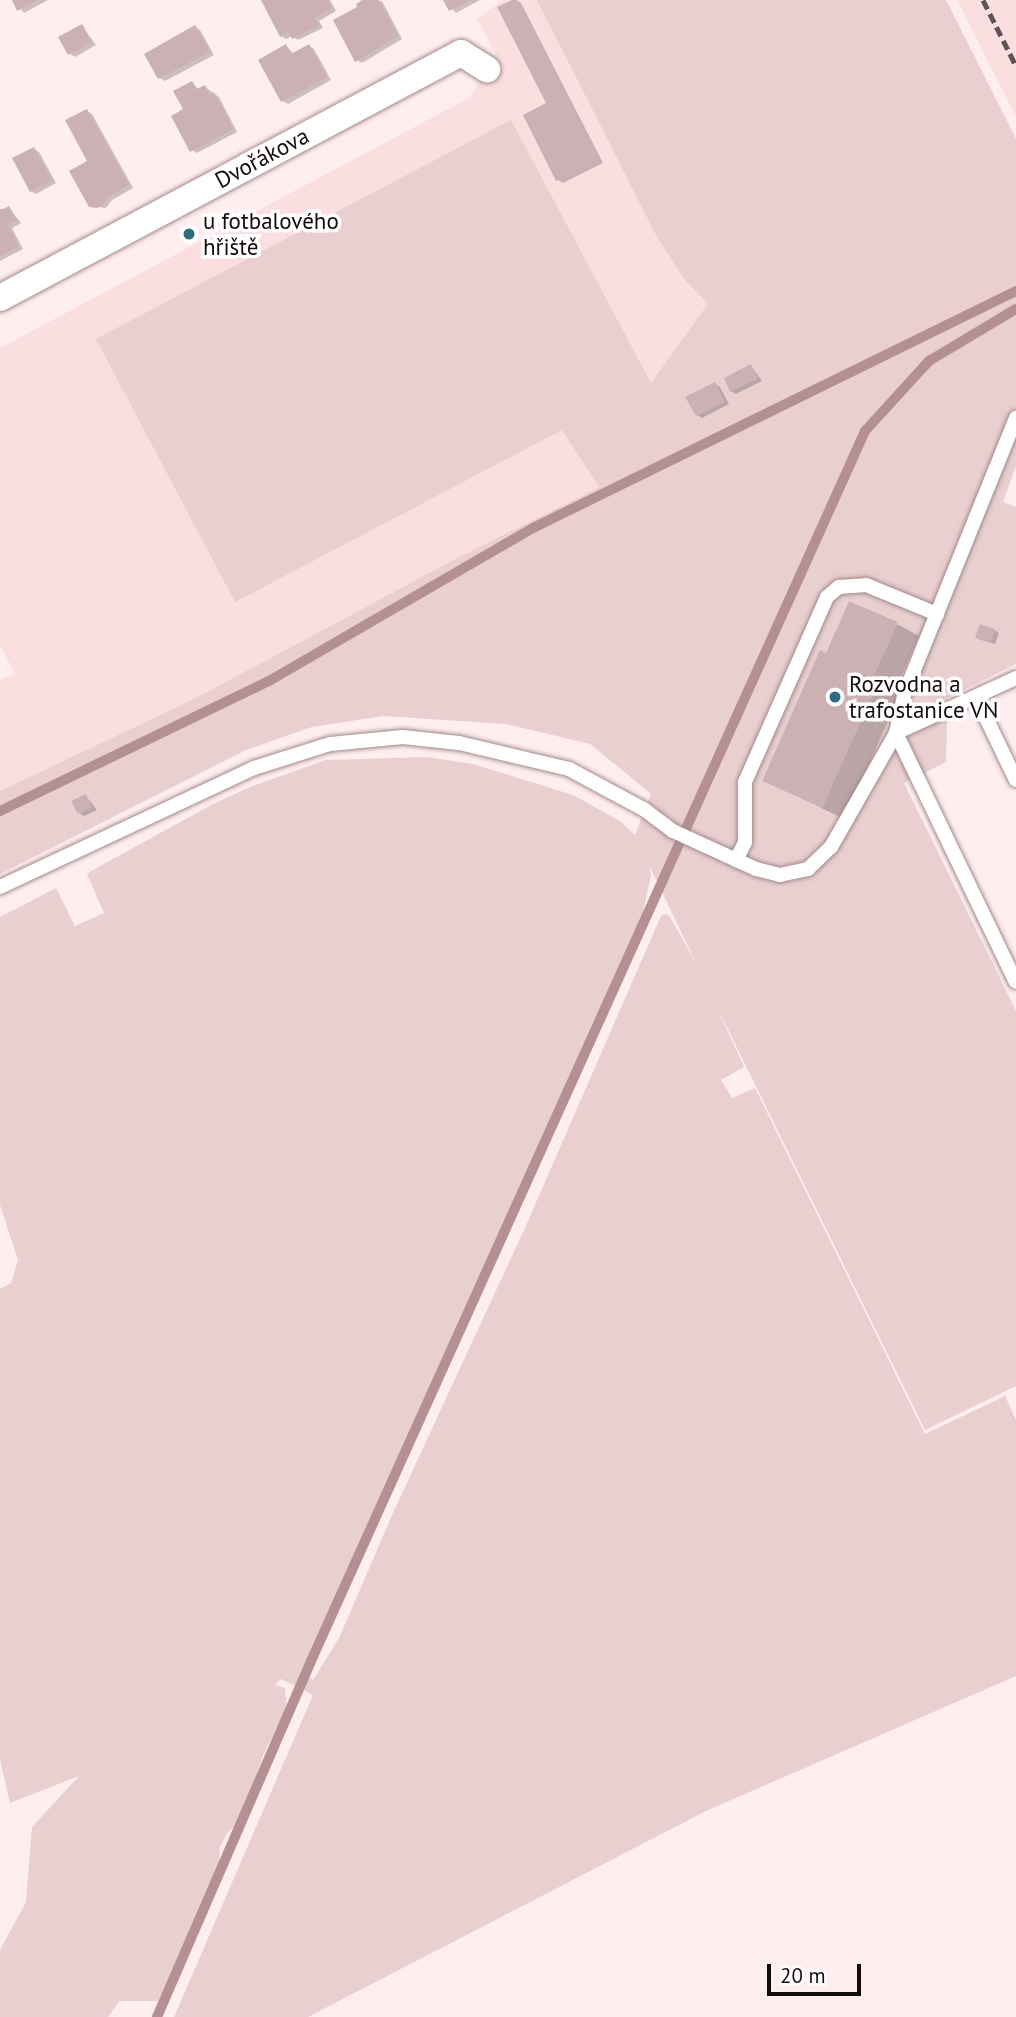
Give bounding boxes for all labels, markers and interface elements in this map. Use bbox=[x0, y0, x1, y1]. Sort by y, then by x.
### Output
street label: Dvořákova bbox=[210, 122, 314, 194]
place label: u fotbalového hřiště bbox=[203, 207, 339, 261]
marker: u fotbalového hřiště bbox=[181, 226, 197, 242]
place label: Rozvodna a trafostanice VN bbox=[849, 670, 999, 724]
marker: Rozvodna a trafostanice VN bbox=[827, 689, 843, 705]
scale bar bbox=[771, 1951, 866, 1995]
text: 20 m bbox=[780, 1962, 826, 1989]

